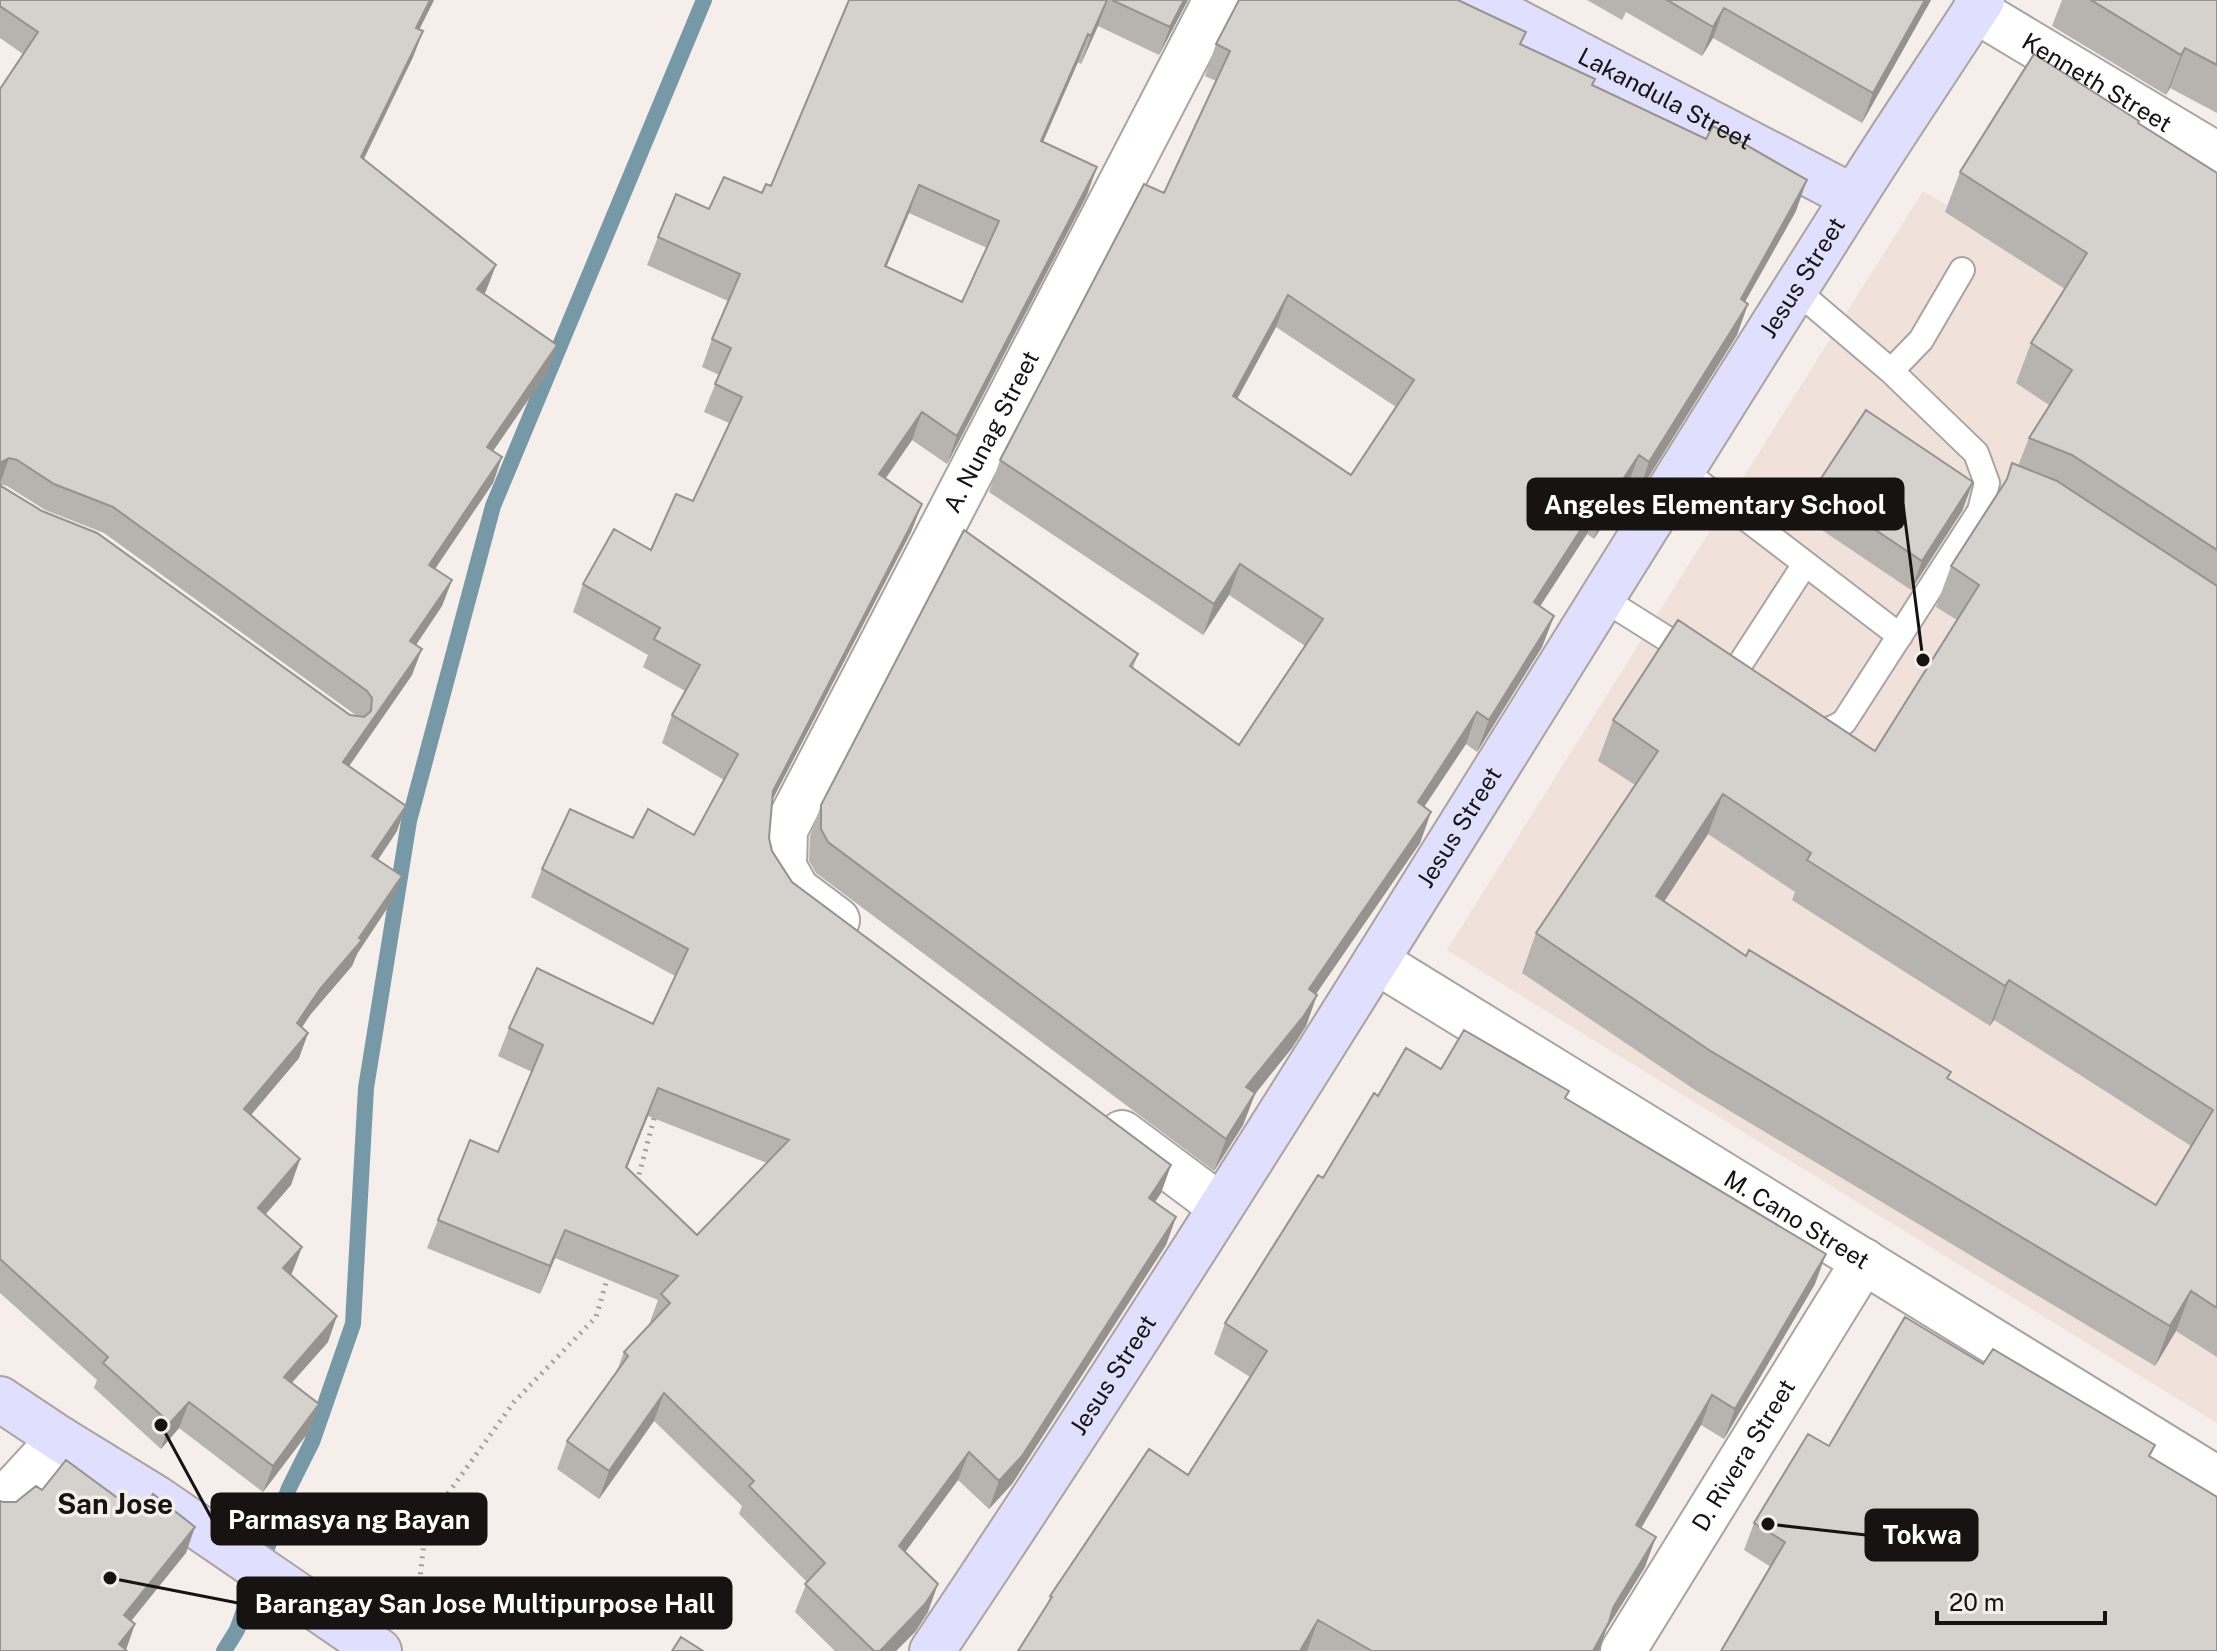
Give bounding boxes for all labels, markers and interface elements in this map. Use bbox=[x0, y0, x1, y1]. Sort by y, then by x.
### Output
street label: Kenneth Street bbox=[2018, 27, 2177, 138]
street label: Lakandula Street bbox=[1574, 41, 1757, 155]
street label: Jesus Street bbox=[1753, 212, 1850, 343]
street label: A. Nunag Street bbox=[937, 346, 1044, 517]
callout: Angeles Elementary School bbox=[1528, 479, 1903, 529]
text: Angeles Elementary School bbox=[1544, 489, 1886, 520]
street label: Jesus Street bbox=[1410, 761, 1507, 892]
street label: M. Cano Street bbox=[1719, 1164, 1875, 1274]
street label: Jesus Street bbox=[1063, 1310, 1161, 1440]
street label: D. Rivera Street bbox=[1686, 1374, 1800, 1536]
district label: San Jose bbox=[57, 1487, 173, 1520]
callout: Parmasya ng Bayan bbox=[212, 1494, 486, 1544]
text: Parmasya ng Bayan bbox=[228, 1504, 470, 1535]
callout: Tokwa bbox=[1866, 1510, 1977, 1560]
text: Tokwa bbox=[1882, 1519, 1962, 1550]
scale bar bbox=[1937, 1575, 2105, 1625]
callout: Barangay San Jose Multipurpose Hall bbox=[238, 1578, 731, 1628]
text: Barangay San Jose Multipurpose Hall bbox=[255, 1588, 715, 1619]
text: 20 m bbox=[1949, 1588, 2005, 1616]

